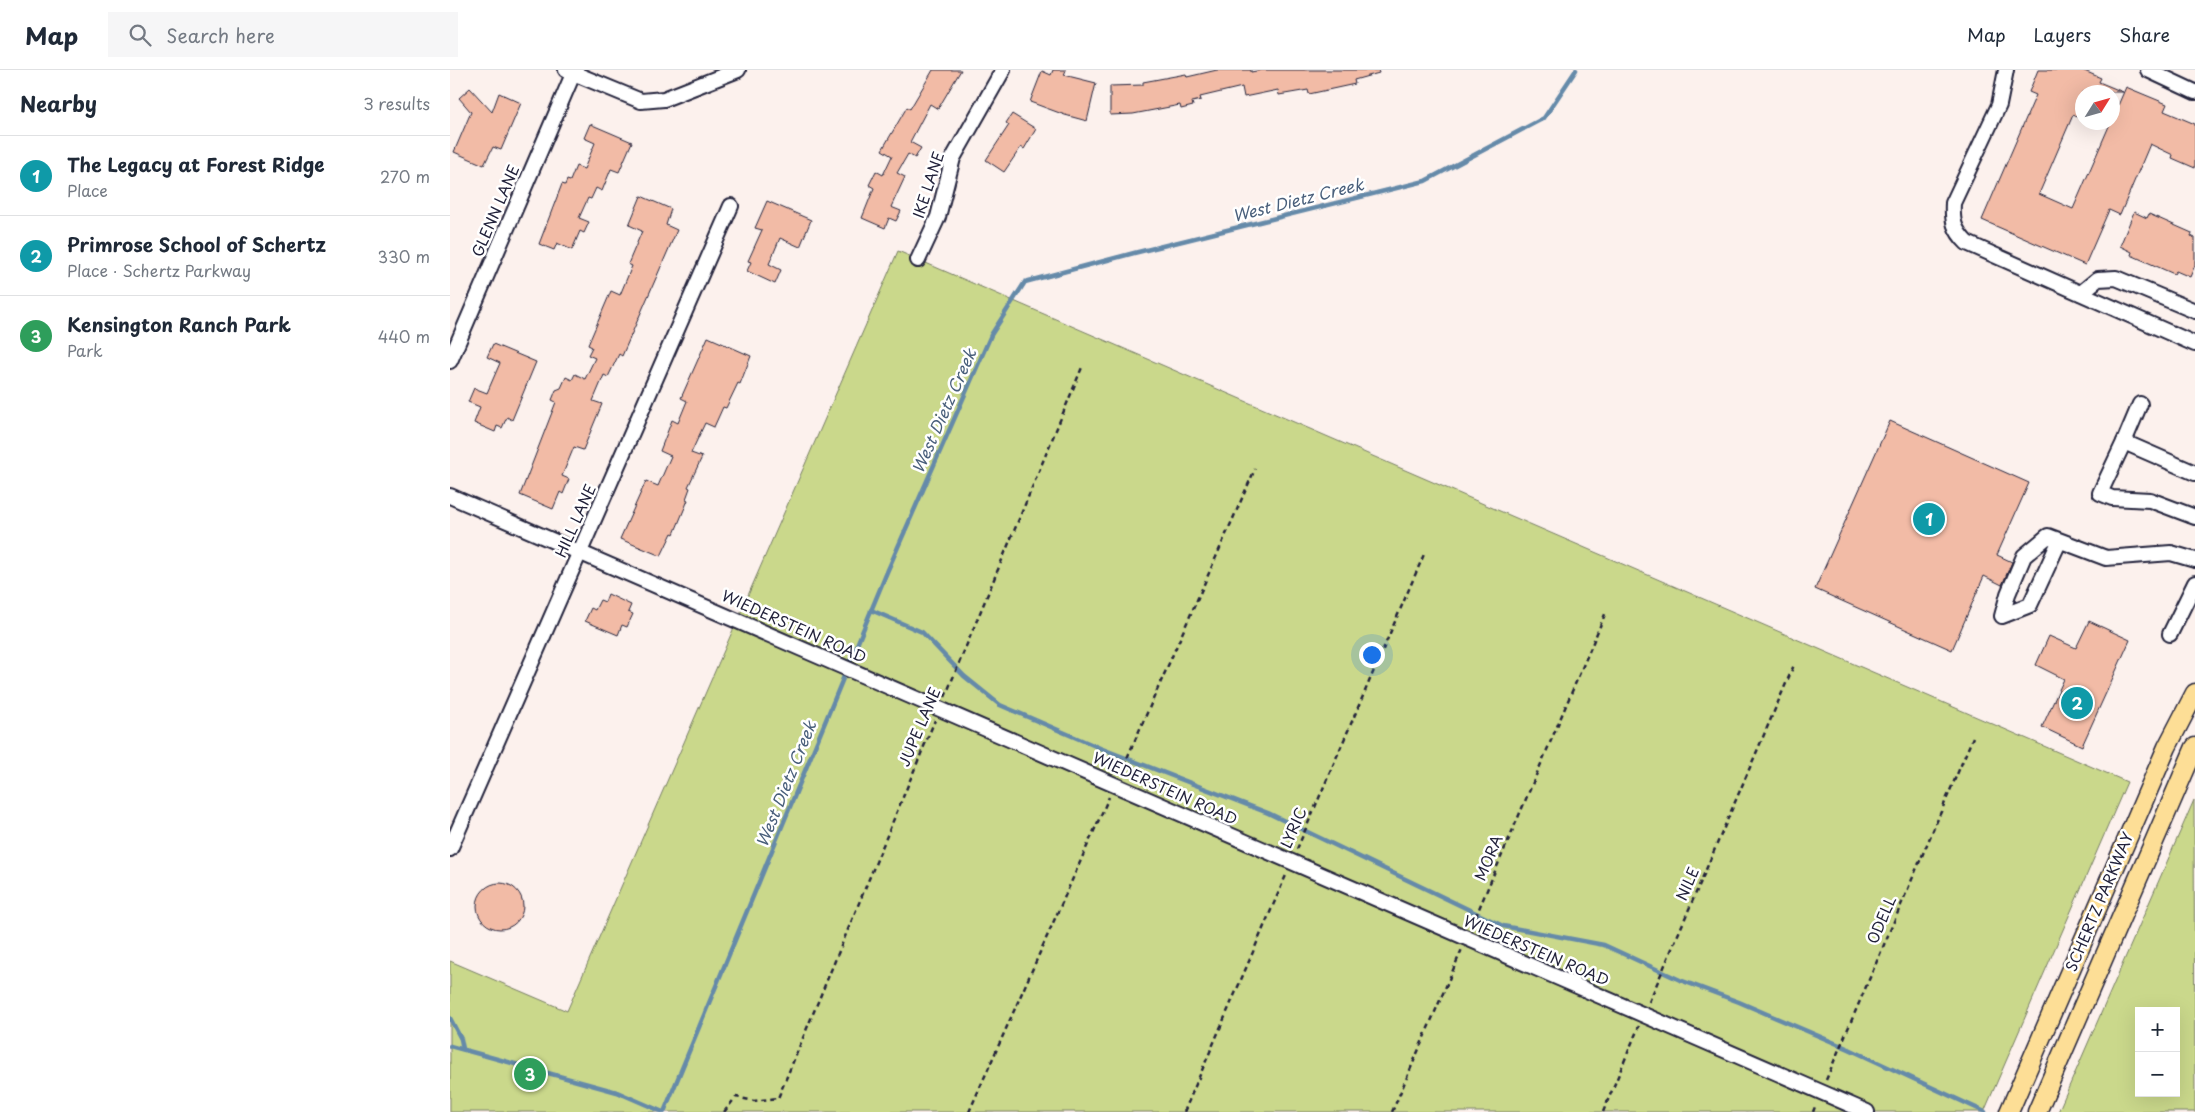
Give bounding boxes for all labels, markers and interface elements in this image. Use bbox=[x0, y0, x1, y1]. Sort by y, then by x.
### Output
search box bbox=[108, 12, 458, 57]
text: Map bbox=[25, 17, 78, 53]
icon: search bbox=[126, 21, 154, 49]
text: Search here bbox=[166, 21, 275, 49]
text: Map bbox=[1967, 21, 2006, 48]
text: Layers bbox=[2034, 21, 2091, 48]
text: Share bbox=[2119, 21, 2170, 48]
north arrow bbox=[2075, 85, 2120, 130]
text: Nearby bbox=[20, 87, 97, 119]
text: 3 results bbox=[363, 91, 430, 115]
street label: IKE LANE bbox=[906, 148, 949, 221]
text: The Legacy at Forest Ridge bbox=[67, 150, 325, 178]
street label: GLENN LANE bbox=[465, 161, 524, 260]
text: 1 bbox=[32, 164, 40, 188]
text: 270 m bbox=[380, 164, 430, 188]
water label: West Dietz Creek bbox=[1230, 171, 1367, 227]
text: Place bbox=[67, 178, 108, 202]
text: Primrose School of Schertz bbox=[67, 230, 326, 258]
text: 2 bbox=[30, 244, 42, 268]
text: 330 m bbox=[377, 244, 430, 268]
text: Place · Schertz Parkway bbox=[67, 258, 251, 282]
text: Kensington Ranch Park bbox=[67, 310, 291, 338]
text: 3 bbox=[31, 324, 41, 348]
text: 440 m bbox=[378, 324, 430, 348]
text: Park bbox=[67, 338, 103, 362]
water label: West Dietz Creek bbox=[905, 343, 982, 477]
street label: HILL LANE bbox=[548, 480, 601, 561]
pin: 1 bbox=[1913, 500, 1945, 538]
street label: WIEDERSTEIN ROAD bbox=[719, 583, 871, 668]
your location bbox=[1359, 642, 1385, 668]
street label: JUPE LANE bbox=[892, 683, 946, 770]
pin: 2 bbox=[2061, 684, 2093, 722]
water label: West Dietz Creek bbox=[749, 716, 822, 850]
street label: WIEDERSTEIN ROAD bbox=[1090, 745, 1242, 830]
street label: LYRIC bbox=[1274, 803, 1312, 852]
street label: SCHERTZ PARKWAY bbox=[2059, 828, 2139, 975]
street label: MORA bbox=[1468, 831, 1508, 884]
street label: NILE bbox=[1669, 863, 1704, 904]
street label: ODELL bbox=[1860, 892, 1901, 947]
street label: WIEDERSTEIN ROAD bbox=[1460, 909, 1613, 991]
map controls bbox=[2135, 1007, 2180, 1097]
button: + bbox=[2135, 1007, 2180, 1052]
button: − bbox=[2135, 1052, 2180, 1097]
pin: 3 bbox=[514, 1055, 546, 1093]

